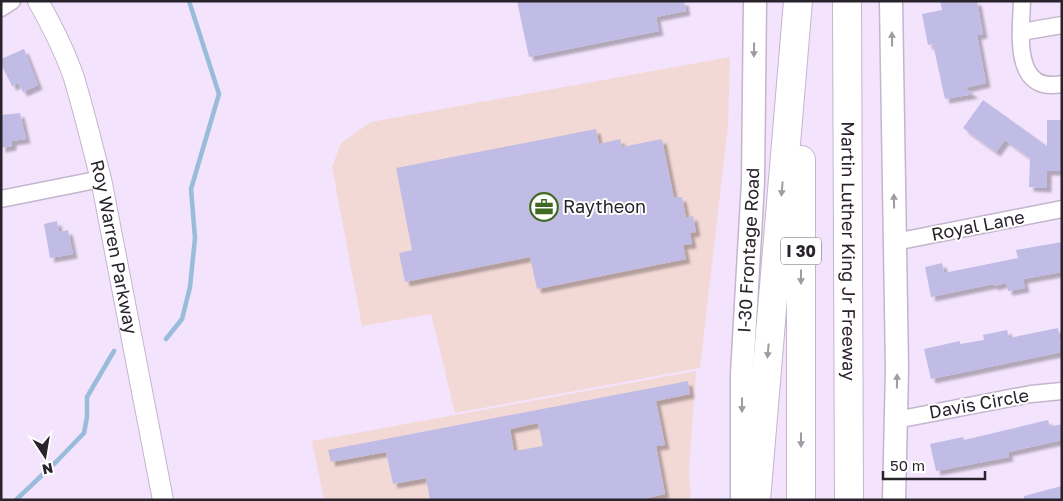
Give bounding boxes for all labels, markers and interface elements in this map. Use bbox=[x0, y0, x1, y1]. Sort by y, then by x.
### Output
one-way arrow bbox=[888, 30, 896, 46]
one-way arrow bbox=[750, 42, 758, 58]
street label: Martin Luther King Jr Freeway bbox=[837, 121, 861, 381]
street label: Roy Warren Parkway bbox=[86, 157, 143, 336]
street label: I-30 Frontage Road bbox=[732, 167, 763, 333]
one-way arrow bbox=[778, 182, 786, 198]
office icon: Raytheon bbox=[529, 192, 559, 222]
one-way arrow bbox=[890, 193, 898, 209]
place label: Raytheon bbox=[563, 195, 646, 217]
street label: Royal Lane bbox=[929, 205, 1026, 245]
road number: I 30 bbox=[781, 238, 821, 264]
one-way arrow bbox=[797, 270, 805, 286]
one-way arrow bbox=[764, 344, 772, 360]
one-way arrow bbox=[893, 373, 901, 389]
street label: Davis Circle bbox=[927, 383, 1031, 423]
one-way arrow bbox=[738, 397, 746, 413]
north arrow bbox=[20, 431, 70, 481]
one-way arrow bbox=[797, 432, 805, 448]
scale bar bbox=[883, 448, 986, 480]
text: 50 m bbox=[890, 456, 925, 474]
text: N bbox=[41, 460, 55, 479]

